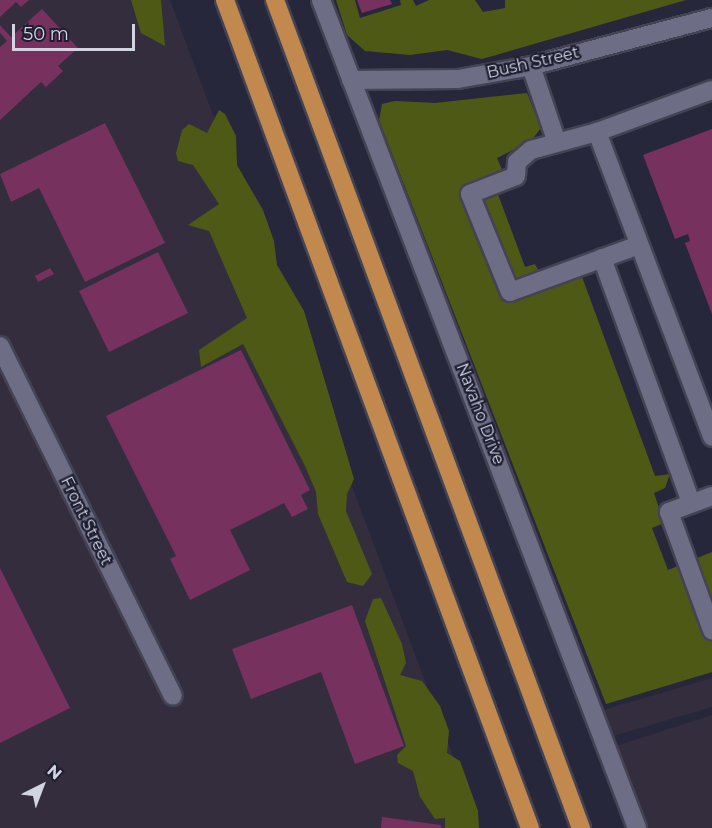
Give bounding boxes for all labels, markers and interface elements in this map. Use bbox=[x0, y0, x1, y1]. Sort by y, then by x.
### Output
scale bar bbox=[15, 12, 138, 50]
text: 50 m bbox=[23, 23, 69, 45]
street label: Bush Street bbox=[485, 43, 581, 83]
street label: Navaho Drive bbox=[452, 361, 508, 467]
street label: Front Street bbox=[56, 474, 116, 568]
north arrow bbox=[12, 756, 72, 816]
text: N bbox=[43, 761, 66, 784]

